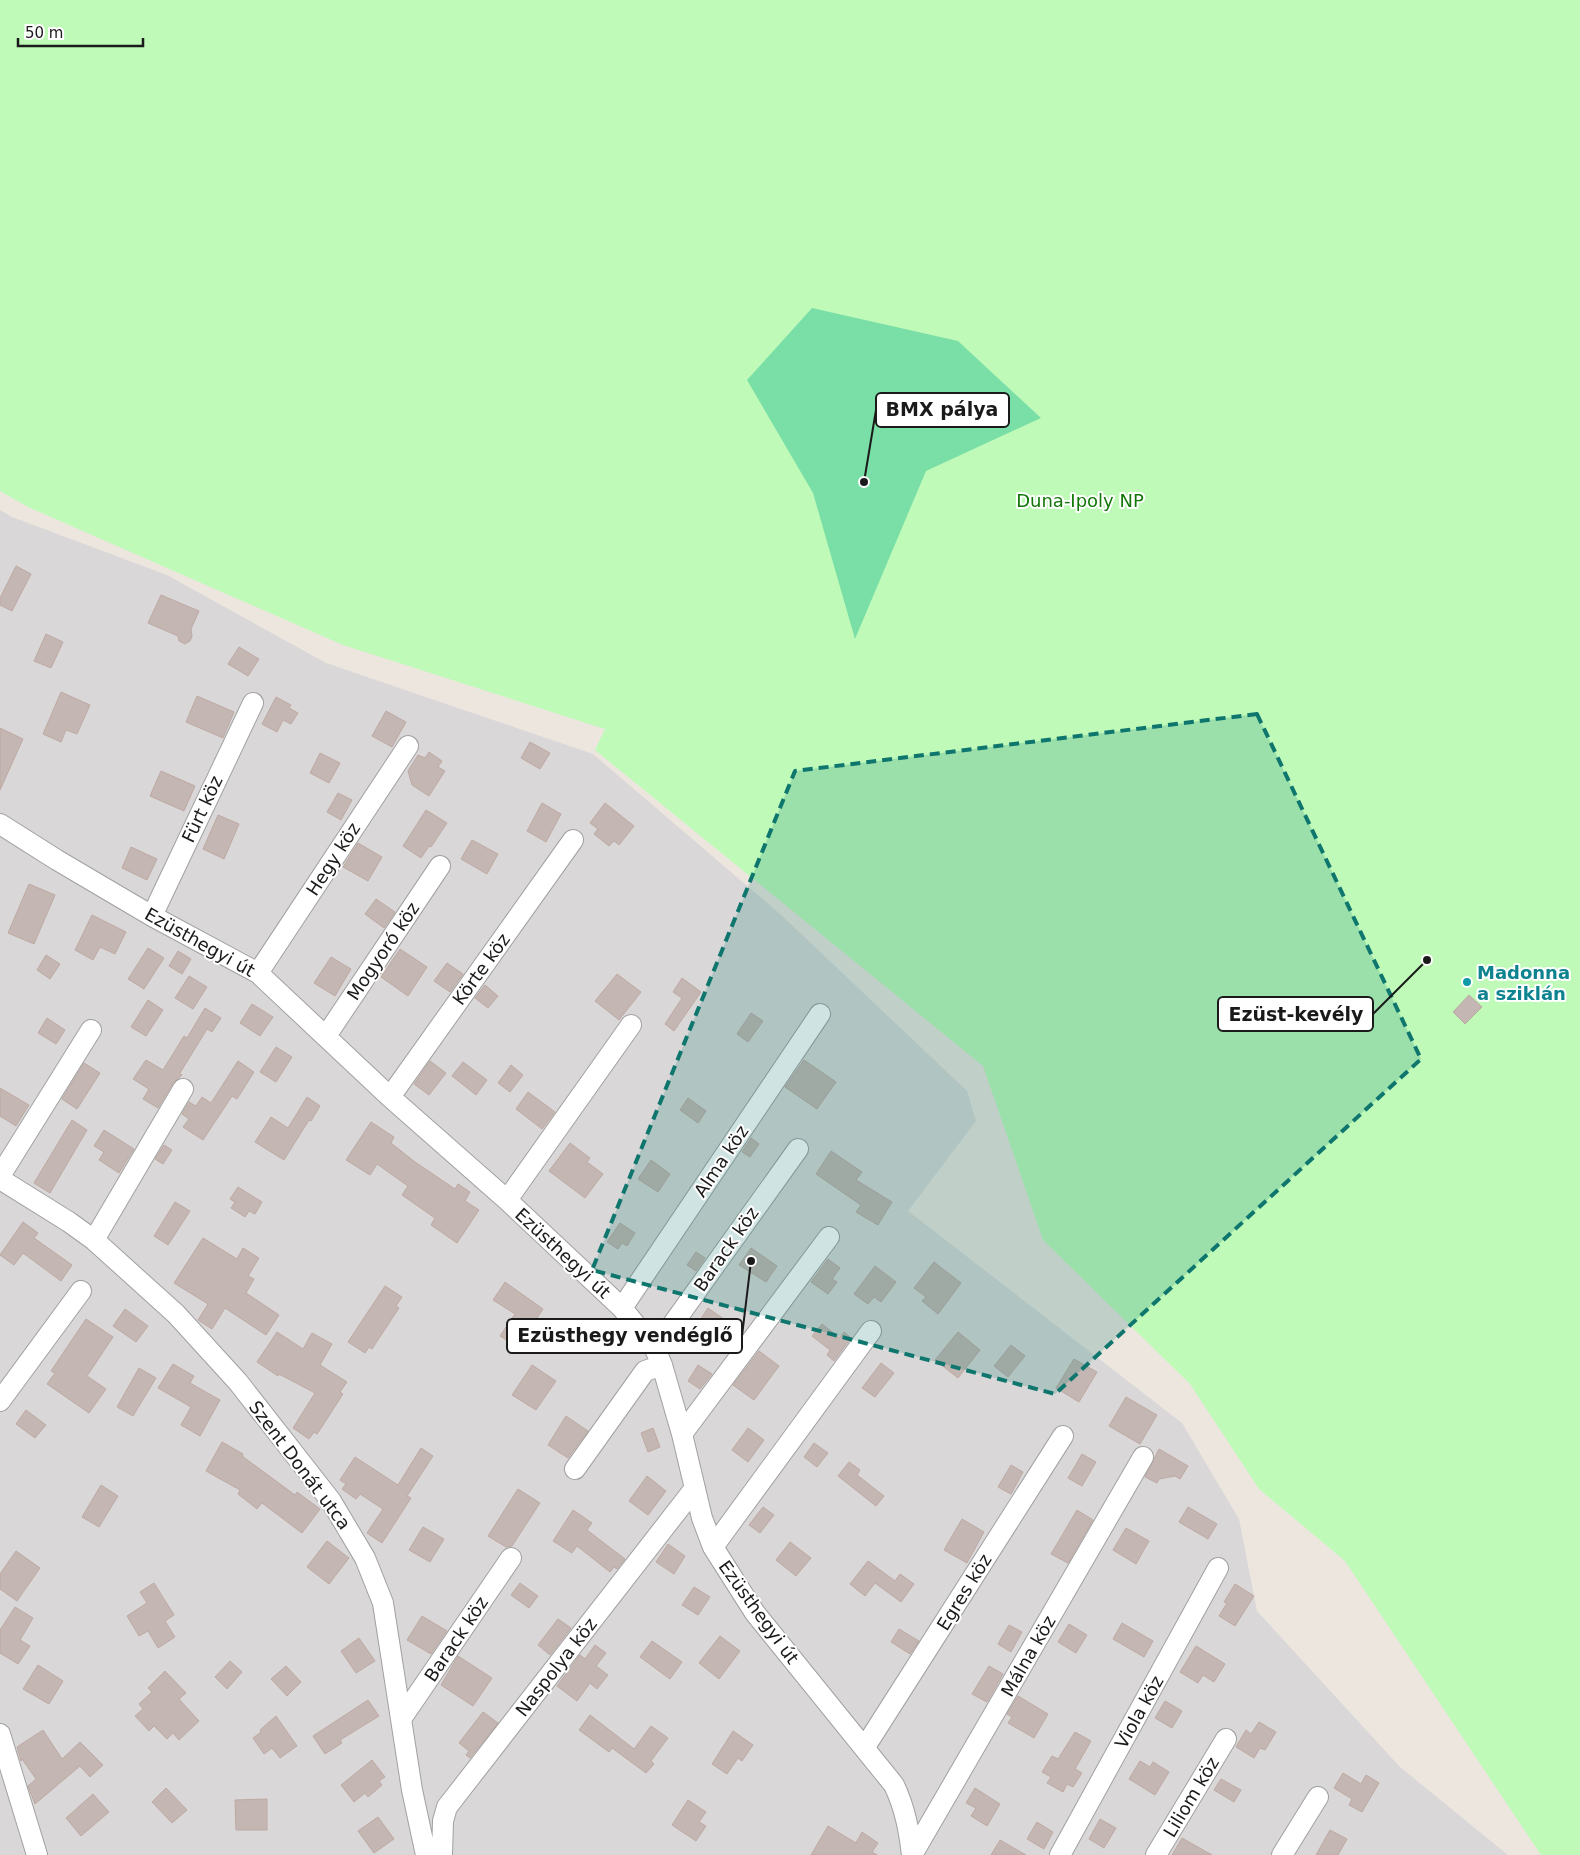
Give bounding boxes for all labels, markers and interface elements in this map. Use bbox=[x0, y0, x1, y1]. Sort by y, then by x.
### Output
scale bar bbox=[18, 15, 142, 47]
text: 50 m bbox=[25, 24, 63, 42]
callout: BMX pálya bbox=[876, 393, 1009, 427]
text: BMX pálya bbox=[886, 398, 998, 420]
park label: Duna-Ipoly NP bbox=[1016, 490, 1144, 511]
street label: Fürt köz bbox=[177, 772, 227, 846]
street label: Hegy köz bbox=[302, 819, 364, 899]
street label: Mogyoró köz bbox=[343, 898, 423, 1004]
street label: Ezüsthegyi út bbox=[141, 903, 259, 981]
street label: Körte köz bbox=[448, 929, 514, 1009]
place label: Madonna a sziklán bbox=[1477, 962, 1570, 1004]
marker: Madonna a sziklán bbox=[1461, 976, 1473, 988]
callout: Ezüst-kevély bbox=[1218, 997, 1373, 1031]
text: Ezüst-kevély bbox=[1228, 1003, 1364, 1025]
street label: Alma köz bbox=[689, 1121, 753, 1201]
street label: Barack köz bbox=[689, 1203, 763, 1295]
street label: Ezüsthegyi út bbox=[511, 1204, 615, 1302]
callout: Ezüsthegy vendéglő bbox=[507, 1319, 742, 1353]
text: Ezüsthegy vendéglő bbox=[517, 1324, 733, 1346]
street label: Szent Donát utca bbox=[245, 1397, 355, 1533]
street label: Egres köz bbox=[932, 1550, 996, 1634]
street label: Ezüsthegyi út bbox=[715, 1556, 803, 1668]
street label: Barack köz bbox=[420, 1592, 492, 1686]
street label: Málna köz bbox=[996, 1612, 1060, 1700]
street label: Naspolya köz bbox=[511, 1614, 601, 1720]
street label: Viola köz bbox=[1110, 1672, 1168, 1752]
street label: Liliom köz bbox=[1159, 1753, 1223, 1841]

